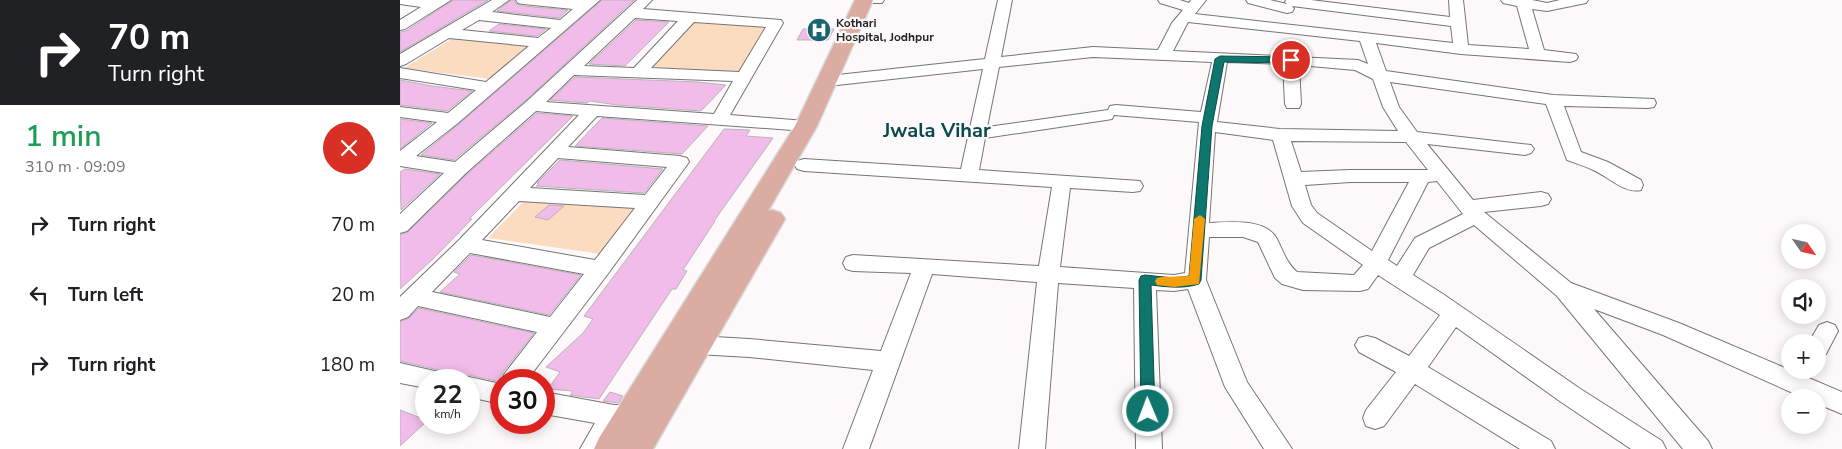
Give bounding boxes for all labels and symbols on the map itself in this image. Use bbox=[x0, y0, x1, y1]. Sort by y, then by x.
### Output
place label: Kothari Hospital, Jodhpur bbox=[836, 15, 934, 45]
hospital icon: Kothari Hospital, Jodhpur bbox=[806, 17, 832, 43]
pin bbox=[1270, 39, 1312, 81]
district label: Jwala Vihar bbox=[882, 117, 991, 144]
north arrow bbox=[1781, 224, 1826, 269]
speed limit sign: 30 bbox=[490, 369, 555, 434]
position arrow bbox=[1121, 384, 1173, 436]

